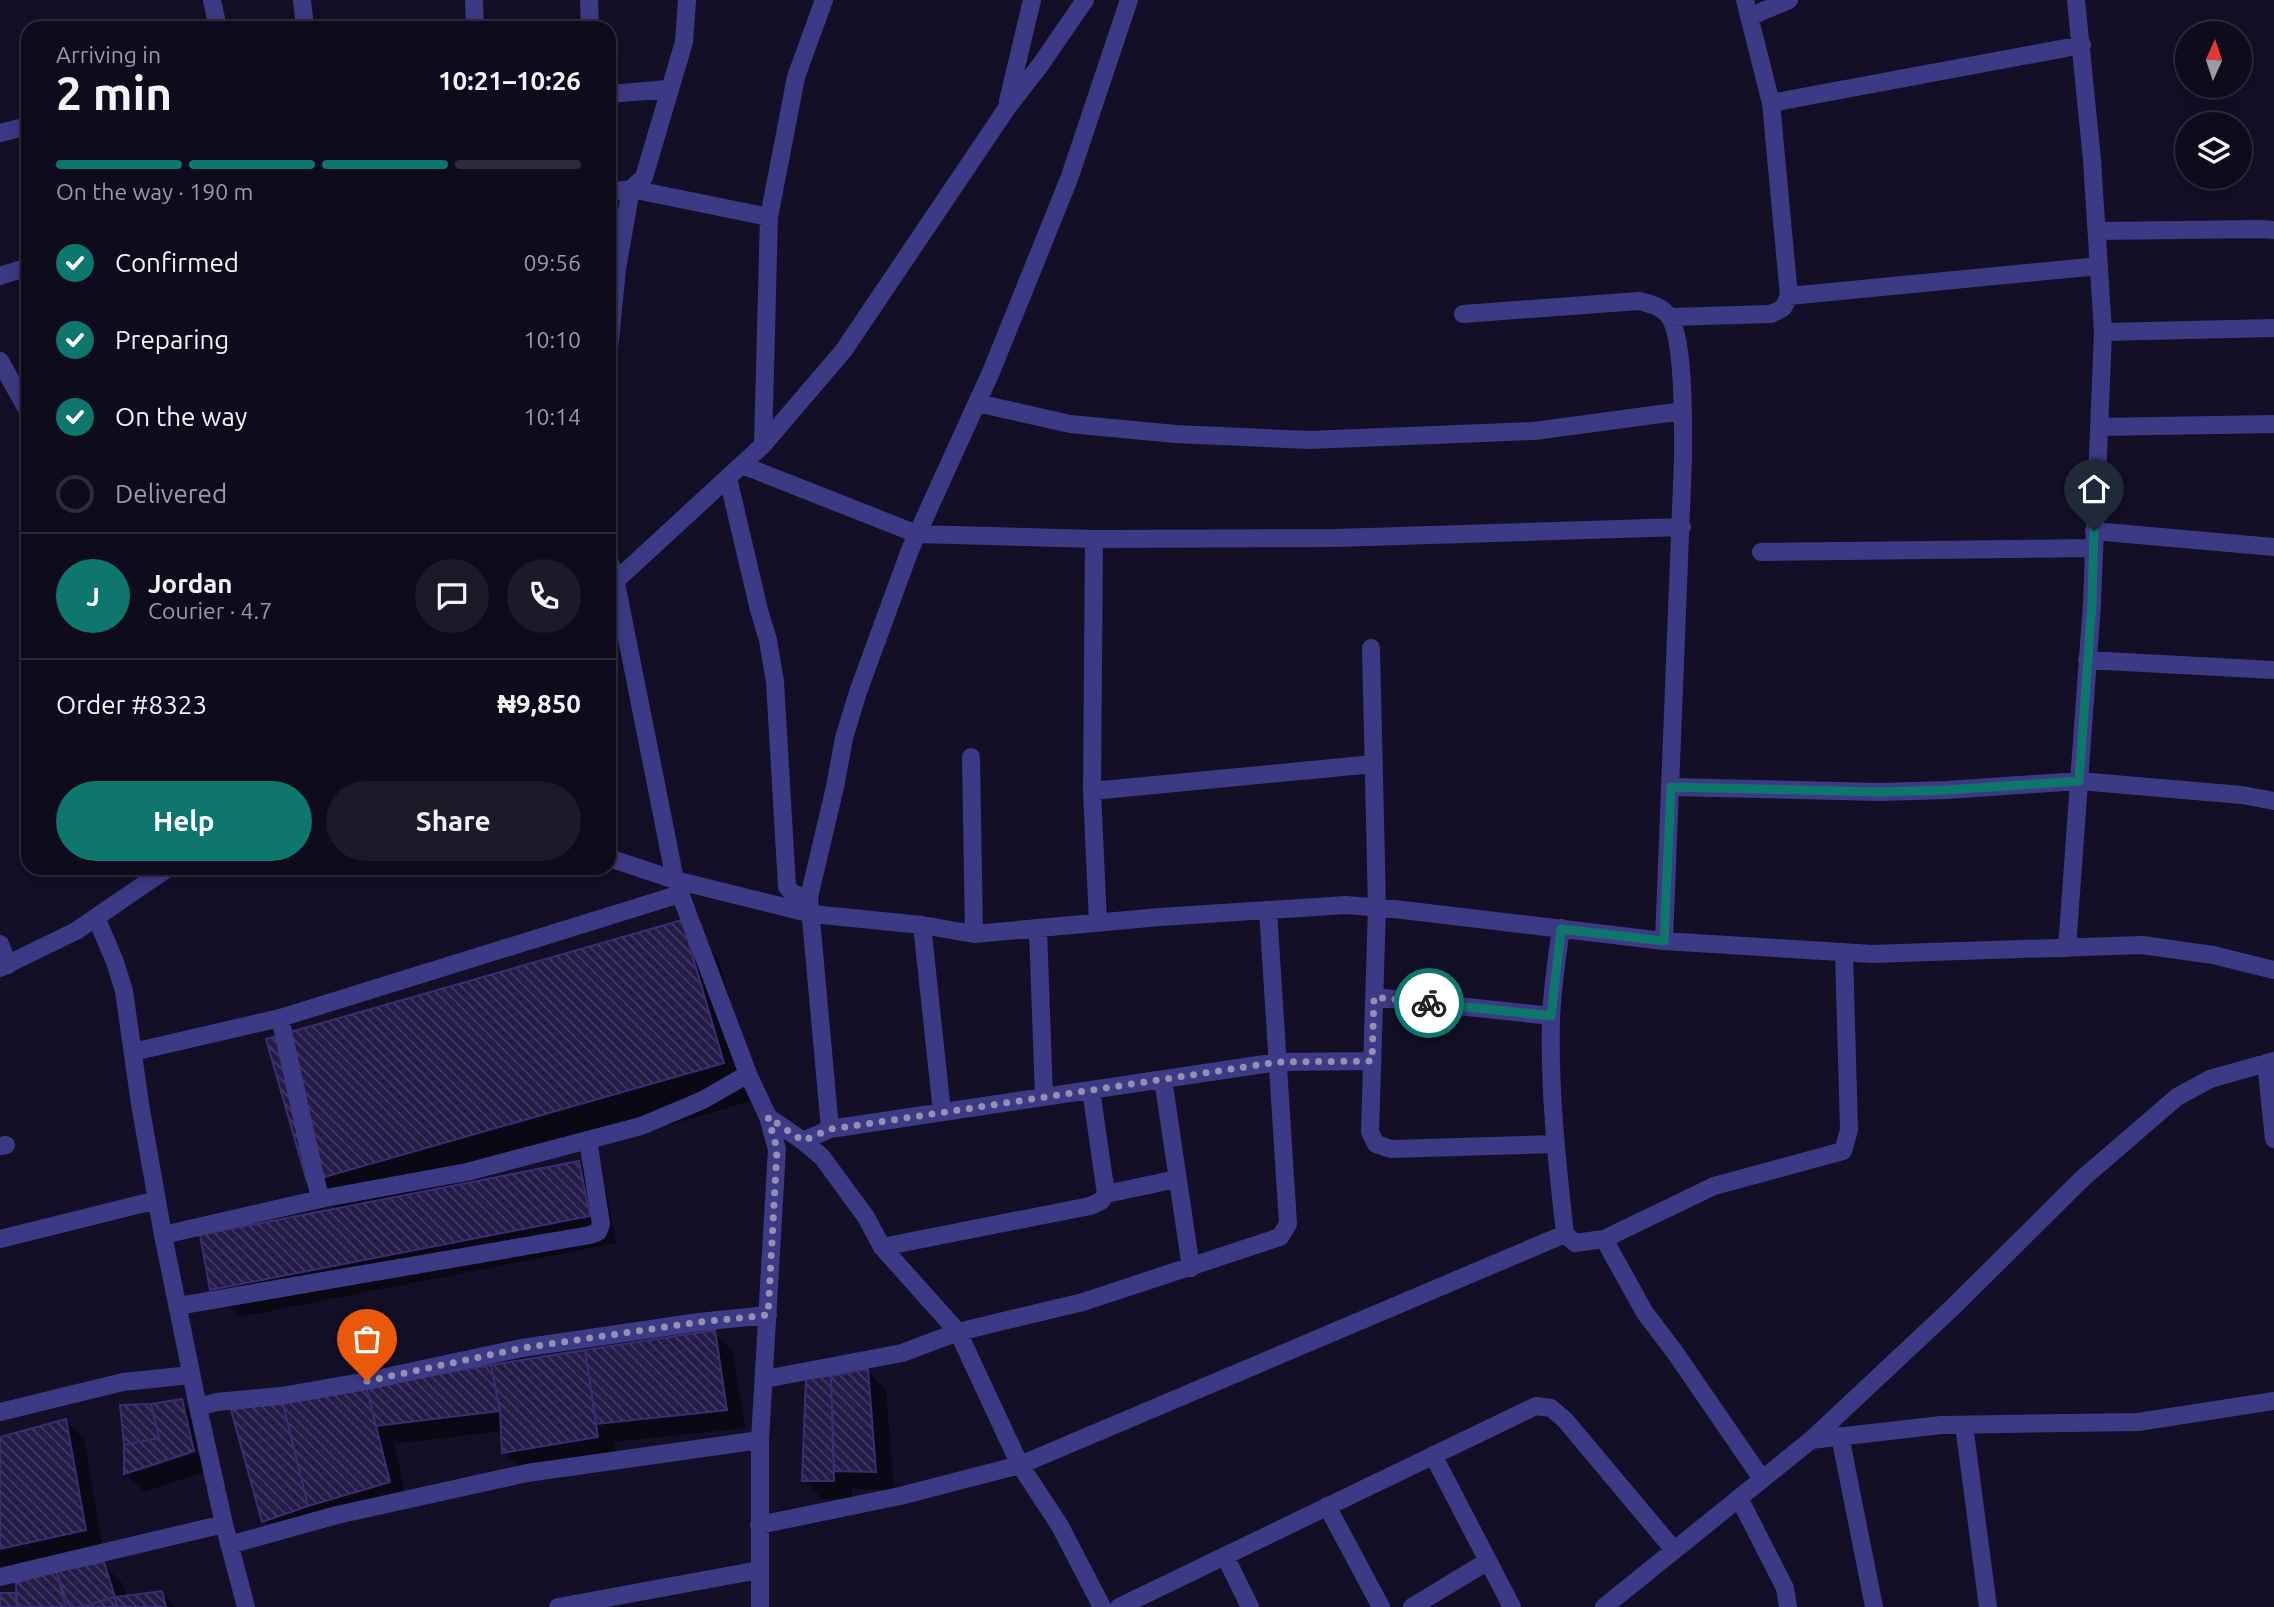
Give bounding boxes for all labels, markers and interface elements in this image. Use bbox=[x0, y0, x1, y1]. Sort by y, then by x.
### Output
north arrow bbox=[2175, 21, 2252, 98]
map controls bbox=[2175, 21, 2252, 189]
text: Arriving in bbox=[56, 42, 161, 67]
text: 10:21–10:26 bbox=[438, 66, 581, 95]
text: 2 min bbox=[56, 67, 172, 119]
button: layers bbox=[2175, 112, 2252, 189]
text: On the way · 190 m bbox=[56, 179, 253, 204]
icon: check bbox=[56, 244, 94, 282]
text: Confirmed bbox=[115, 248, 239, 277]
text: 09:56 bbox=[523, 250, 581, 275]
icon: check bbox=[56, 321, 94, 359]
text: Preparing bbox=[115, 325, 229, 354]
text: 10:10 bbox=[523, 327, 581, 352]
icon: check bbox=[56, 398, 94, 436]
text: On the way bbox=[115, 402, 247, 431]
text: 10:14 bbox=[523, 404, 581, 429]
pin bbox=[2064, 459, 2124, 531]
icon: home bbox=[2075, 470, 2113, 508]
text: Delivered bbox=[115, 479, 227, 508]
button: chat bbox=[415, 559, 489, 633]
button: phone bbox=[507, 559, 581, 633]
text: Jordan bbox=[148, 569, 233, 598]
text: J bbox=[86, 582, 100, 611]
text: Courier · 4.7 bbox=[148, 598, 272, 623]
text: ₦9,850 bbox=[497, 689, 581, 718]
text: Order #8323 bbox=[56, 690, 207, 719]
button: Help bbox=[56, 781, 312, 861]
button: Share bbox=[326, 781, 581, 861]
courier bbox=[1394, 968, 1464, 1038]
icon: bike bbox=[1410, 984, 1448, 1022]
pin bbox=[337, 1309, 397, 1381]
icon: bag bbox=[348, 1320, 386, 1358]

